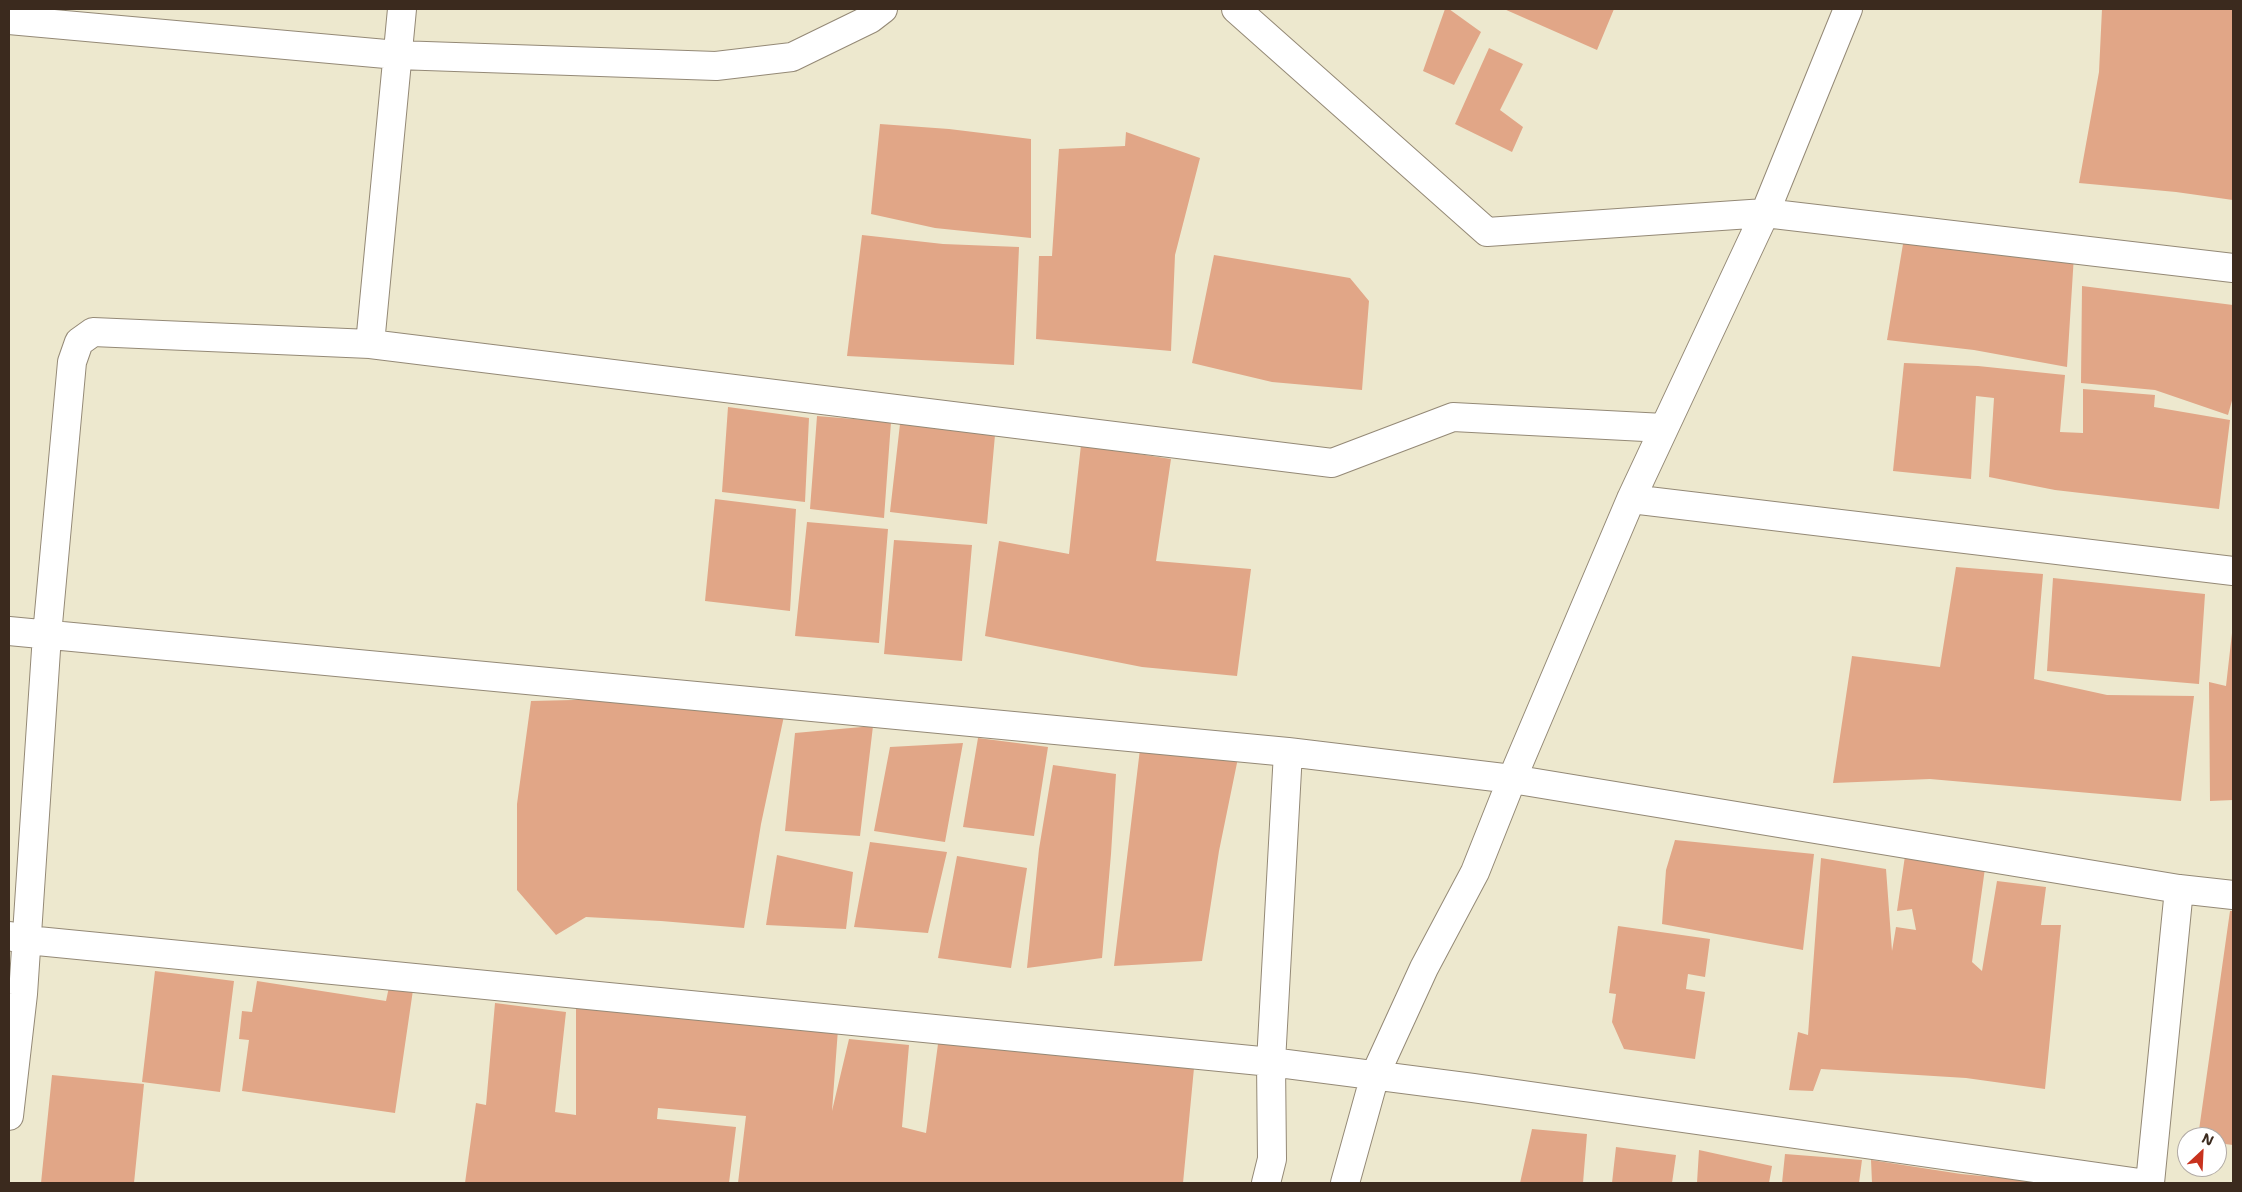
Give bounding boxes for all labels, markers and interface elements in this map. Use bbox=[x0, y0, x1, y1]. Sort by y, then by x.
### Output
north arrow bbox=[2177, 1127, 2227, 1177]
text: N bbox=[2199, 1129, 2217, 1150]

